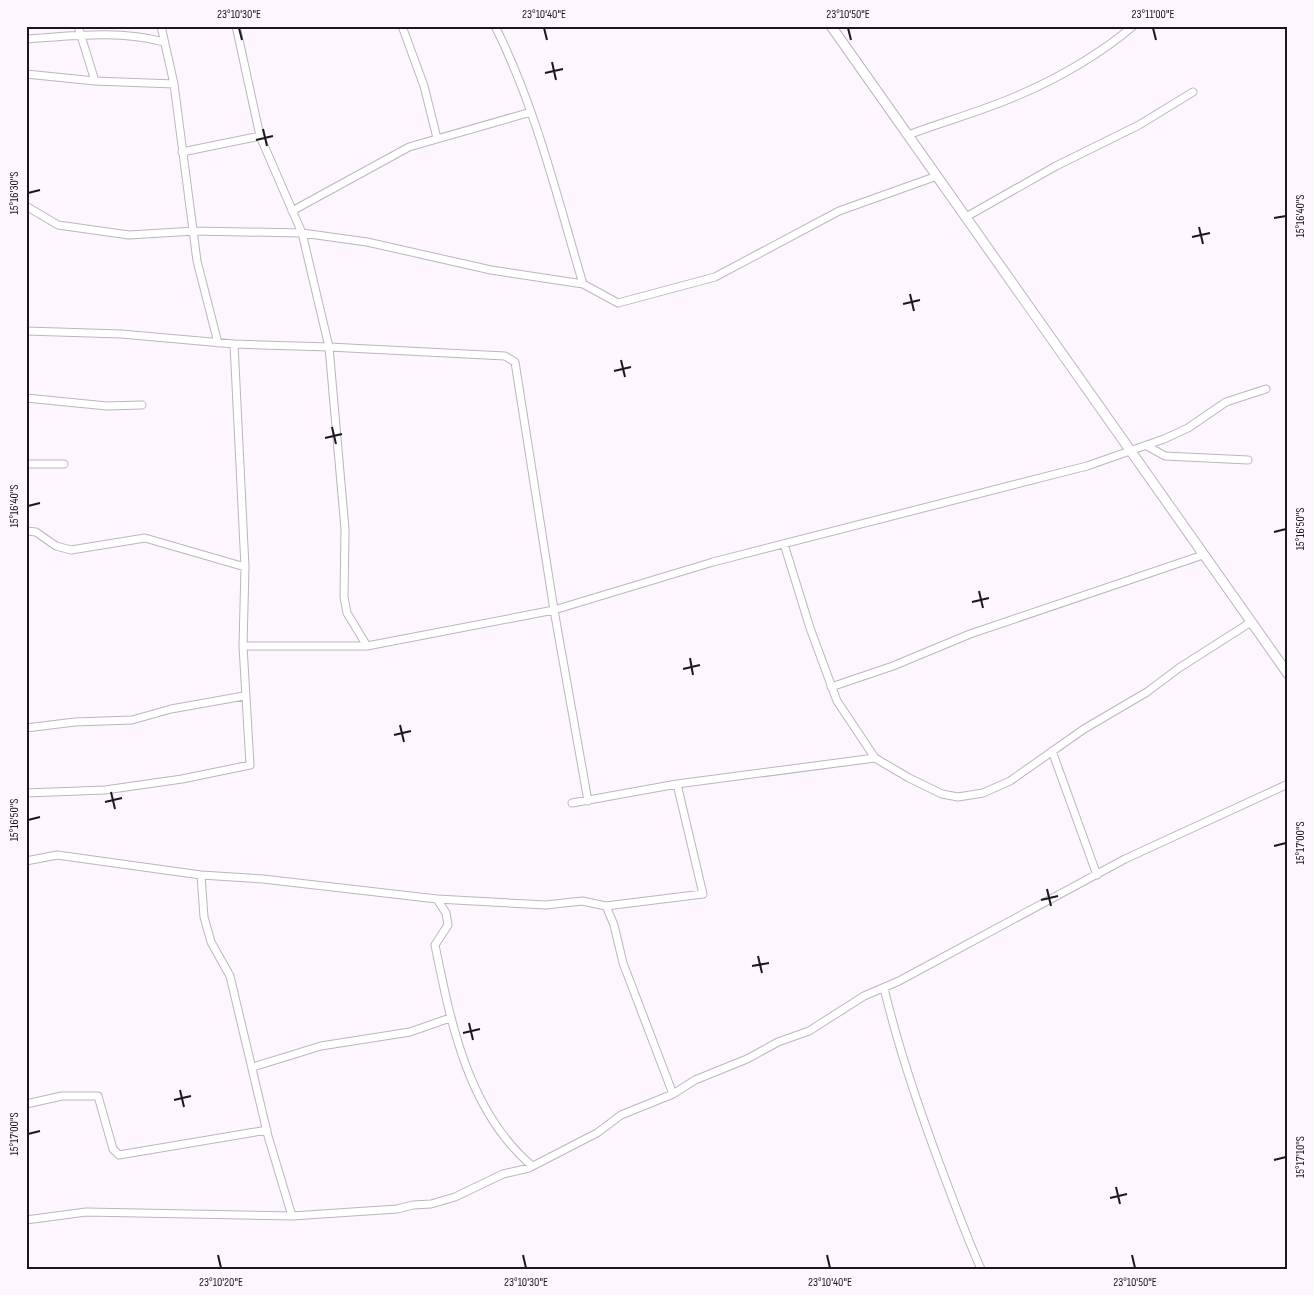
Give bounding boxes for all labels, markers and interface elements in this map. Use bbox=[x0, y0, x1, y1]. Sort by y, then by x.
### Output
text: 23°10'30"E bbox=[217, 7, 261, 22]
text: 23°10'40"E bbox=[522, 7, 566, 22]
text: 23°10'50"E bbox=[826, 7, 870, 22]
text: 23°11'00"E bbox=[1132, 7, 1174, 22]
text: 15°16'30"S bbox=[7, 172, 22, 214]
text: 15°16'40"S bbox=[1293, 195, 1308, 237]
text: 15°16'40"S bbox=[7, 485, 22, 527]
text: 15°16'50"S bbox=[1293, 508, 1308, 550]
text: 15°16'50"S bbox=[7, 799, 22, 841]
text: 15°17'00"S bbox=[1293, 821, 1308, 865]
text: 15°17'00"S bbox=[7, 1112, 22, 1156]
text: 15°17'10"S bbox=[1293, 1136, 1308, 1178]
text: 23°10'20"E bbox=[199, 1275, 243, 1290]
text: 23°10'30"E bbox=[504, 1275, 548, 1290]
text: 23°10'40"E bbox=[808, 1275, 852, 1290]
text: 23°10'50"E bbox=[1113, 1275, 1157, 1290]

